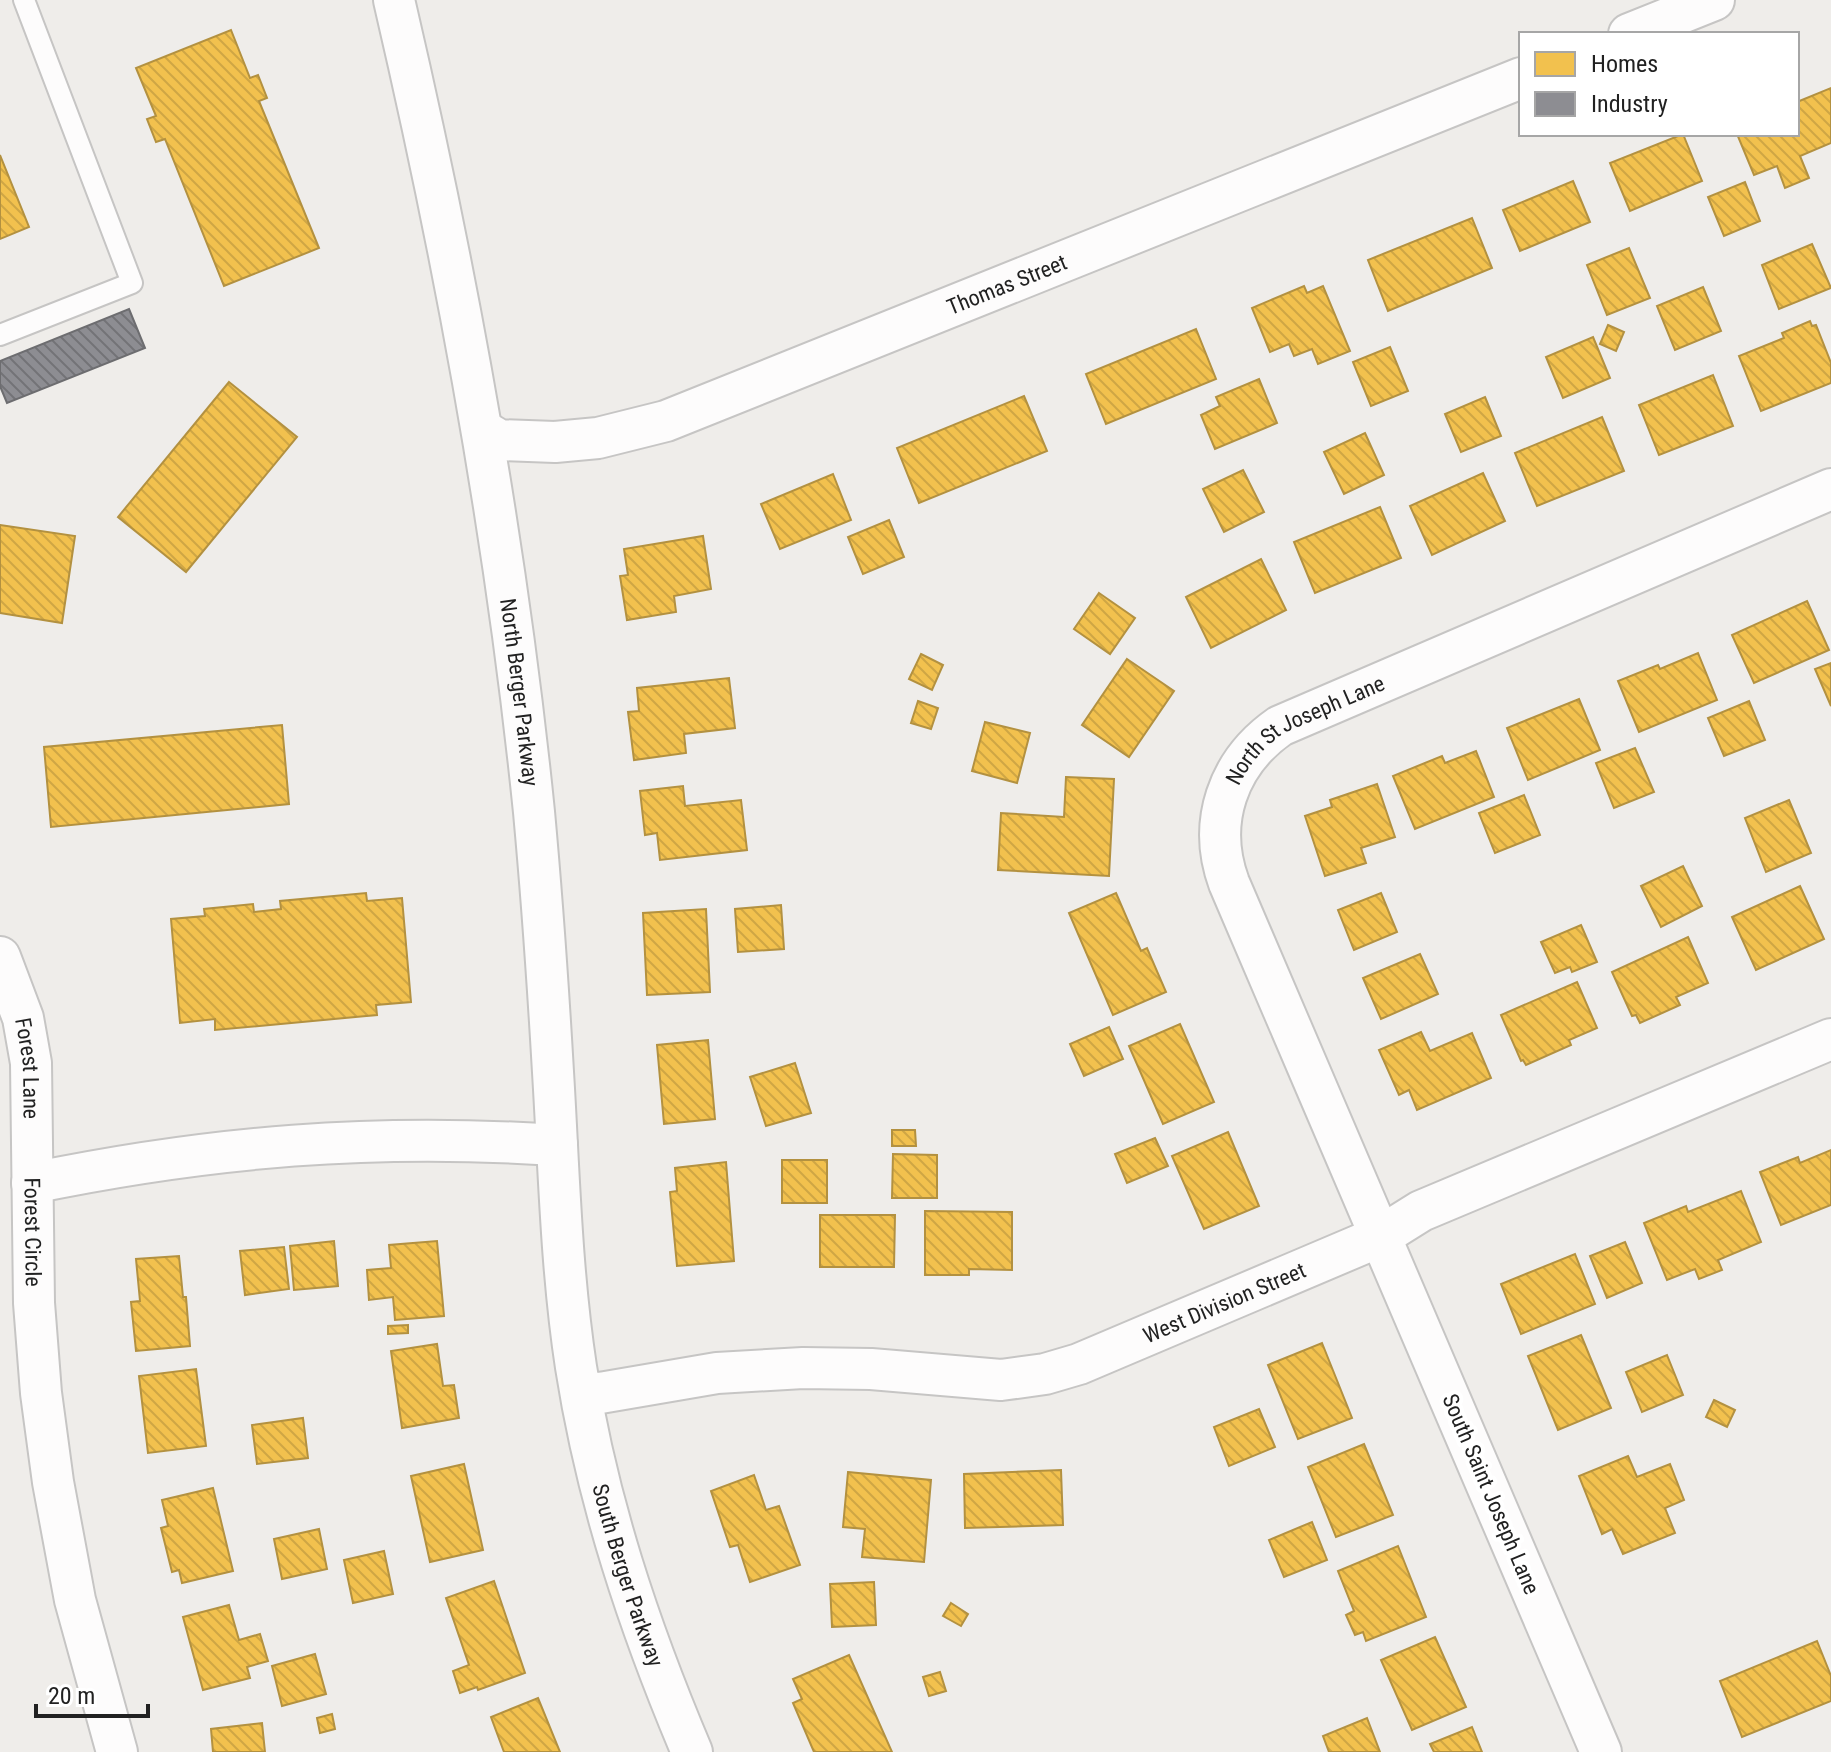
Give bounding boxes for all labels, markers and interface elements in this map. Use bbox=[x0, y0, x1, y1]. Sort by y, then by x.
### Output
legend bbox=[1519, 32, 1799, 136]
text: Homes bbox=[1591, 50, 1658, 78]
text: Industry bbox=[1591, 90, 1668, 118]
street label: Thomas Street bbox=[943, 249, 1070, 320]
street label: North Berger Parkway bbox=[496, 597, 544, 787]
street label: North St Joseph Lane bbox=[1220, 670, 1388, 788]
street label: Forest Lane bbox=[11, 1016, 44, 1119]
street label: Forest Circle bbox=[20, 1177, 46, 1287]
street label: West Division Street bbox=[1139, 1257, 1309, 1348]
street label: South Saint Joseph Lane bbox=[1437, 1390, 1545, 1598]
street label: South Berger Parkway bbox=[588, 1481, 669, 1670]
scale bar bbox=[36, 1668, 148, 1718]
text: 20 m bbox=[48, 1682, 95, 1710]

